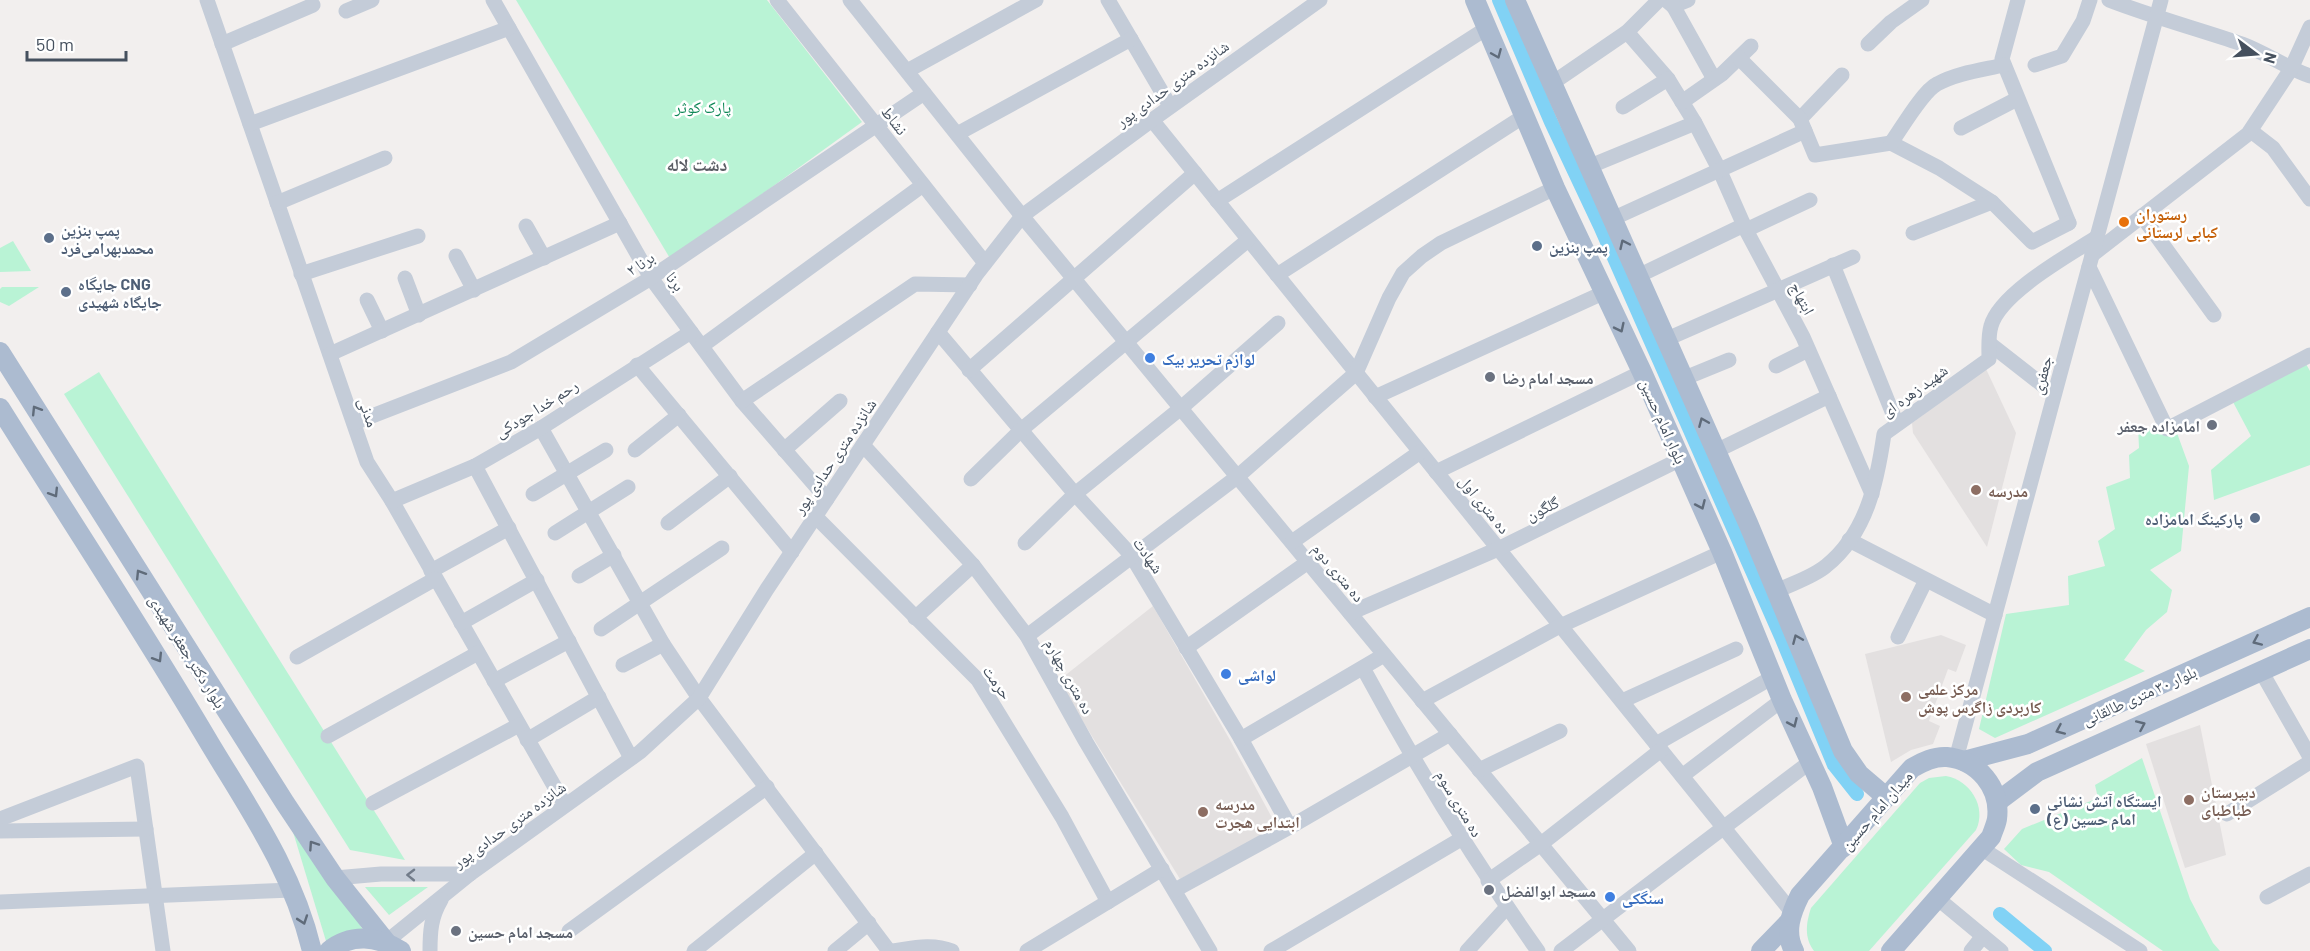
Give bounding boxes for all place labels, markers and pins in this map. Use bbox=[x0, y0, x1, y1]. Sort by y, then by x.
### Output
place label: رستوران کبابی لرستانی bbox=[2136, 204, 2218, 242]
marker: رستوران کبابی لرستانی bbox=[2117, 215, 2131, 229]
place label: پمپ بنزین محمد‌بهرامی‌فرد bbox=[61, 220, 154, 258]
marker: پمپ بنزین محمد‌بهرامی‌فرد bbox=[42, 231, 56, 245]
place label: پمپ بنزین bbox=[1549, 237, 1608, 257]
marker: پمپ بنزین bbox=[1530, 239, 1544, 253]
place label: جایگاه CNG جایگاه شهیدی bbox=[78, 274, 162, 312]
marker: جایگاه CNG جایگاه شهیدی bbox=[59, 285, 73, 299]
place label: لوازم تحریر بیک bbox=[1162, 349, 1255, 371]
marker: لوازم تحریر بیک bbox=[1143, 351, 1157, 365]
place label: مسجد امام رضا bbox=[1502, 368, 1594, 390]
marker: مسجد امام رضا bbox=[1483, 370, 1497, 384]
place label: امامزاده جعفر bbox=[2116, 416, 2200, 435]
marker: امامزاده جعفر bbox=[2205, 418, 2219, 432]
place label: مدرسه bbox=[1988, 481, 2028, 500]
marker: مدرسه bbox=[1969, 483, 1983, 497]
place label: پارکینگ امامزاده bbox=[2145, 509, 2243, 529]
marker: پارکینگ امامزاده bbox=[2248, 511, 2262, 525]
place label: لواشی bbox=[1238, 665, 1276, 685]
marker: لواشی bbox=[1219, 667, 1233, 681]
place label: مرکز علمی کاربردی زاگرس پوش bbox=[1918, 679, 2041, 717]
marker: مرکز علمی کاربردی زاگرس پوش bbox=[1899, 690, 1913, 704]
place label: دبیرستان طباطبای bbox=[2201, 782, 2256, 820]
place label: ایستگاه آتش نشانی امام حسین (ع) bbox=[2046, 791, 2161, 831]
marker: دبیرستان طباطبای bbox=[2182, 793, 2196, 807]
place label: مدرسه ابتدایی هجرت bbox=[1215, 794, 1300, 832]
marker: ایستگاه آتش نشانی امام حسین (ع) bbox=[2028, 802, 2042, 816]
marker: مدرسه ابتدایی هجرت bbox=[1196, 805, 1210, 819]
place label: مسجد ابوالفضل bbox=[1501, 881, 1596, 901]
marker: مسجد ابوالفضل bbox=[1482, 883, 1496, 897]
place label: سنگکی bbox=[1622, 888, 1664, 908]
marker: سنگکی bbox=[1603, 890, 1617, 904]
place label: مسجد امام حسین bbox=[468, 922, 573, 944]
marker: مسجد امام حسین bbox=[449, 924, 463, 938]

